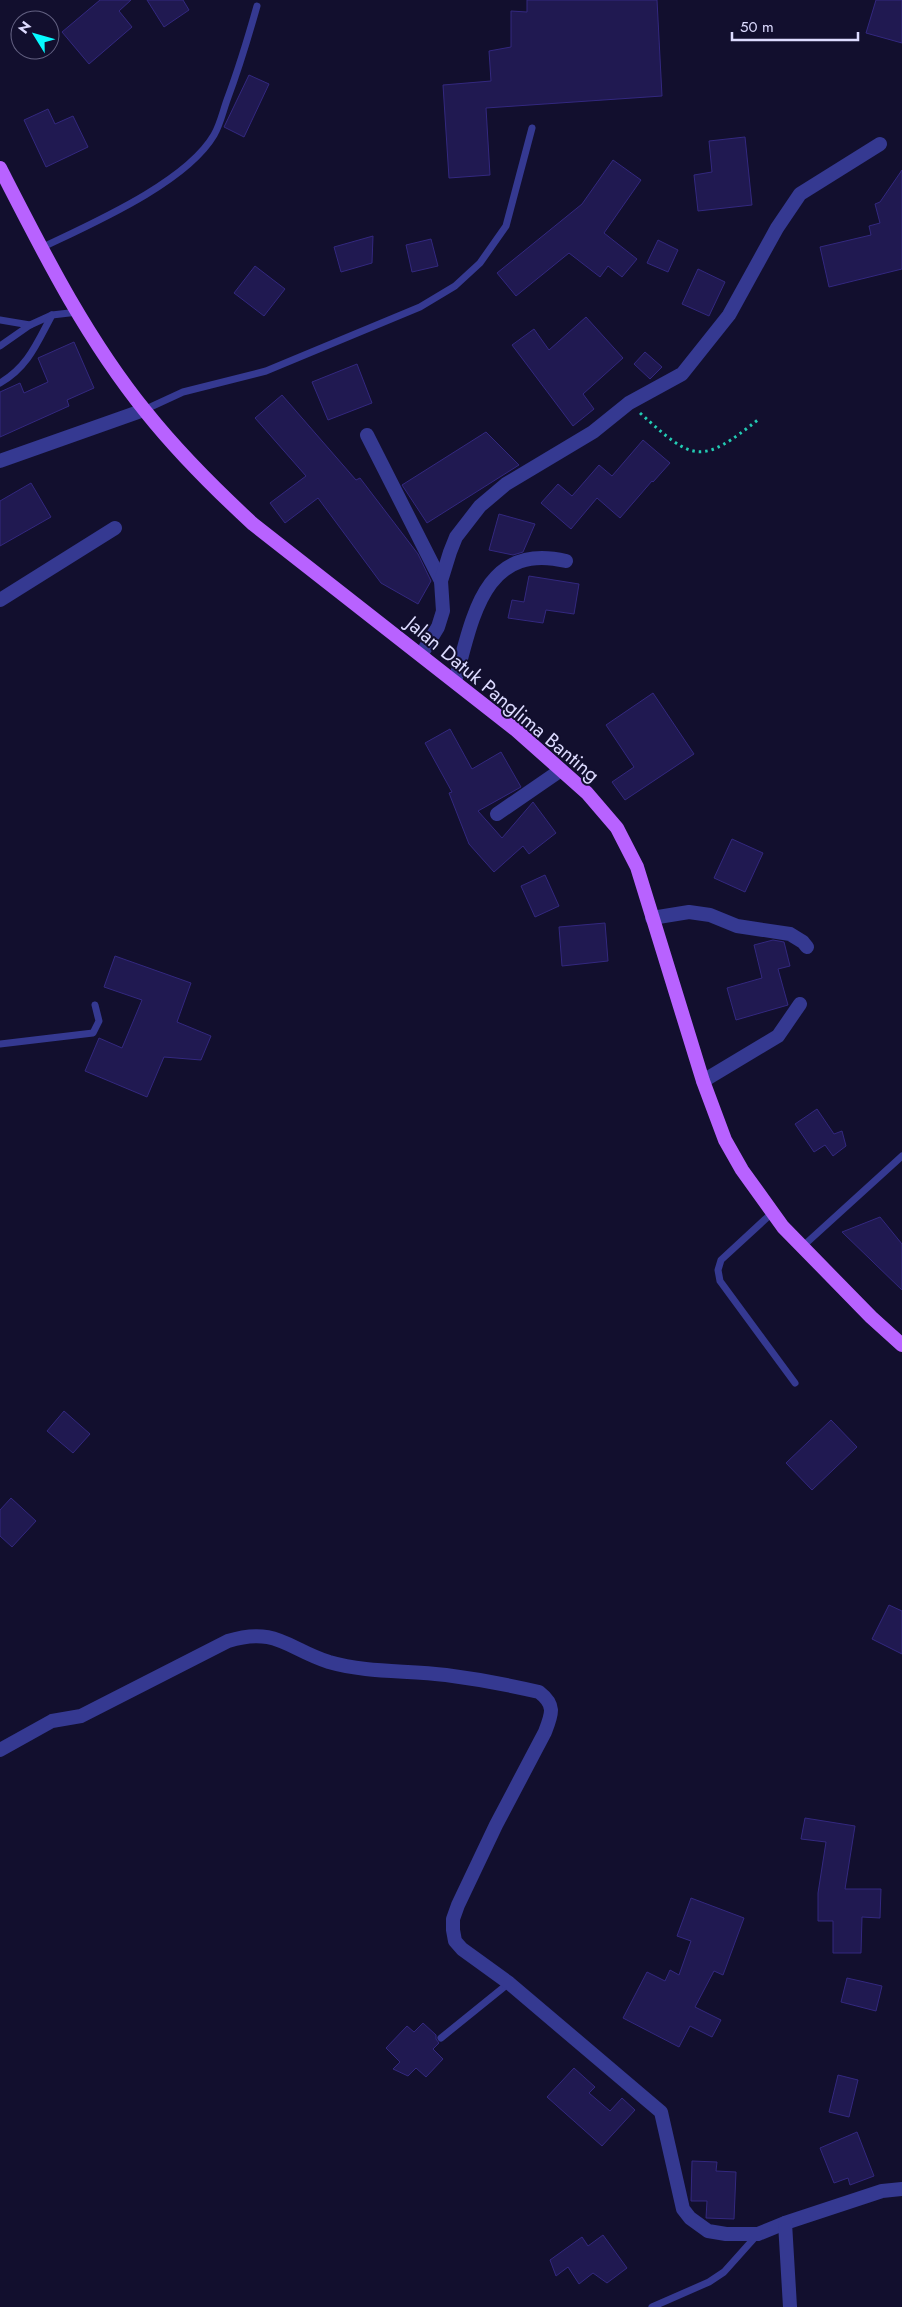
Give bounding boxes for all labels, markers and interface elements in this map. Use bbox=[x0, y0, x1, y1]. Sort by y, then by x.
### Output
north arrow bbox=[10, 10, 60, 60]
scale bar bbox=[732, 10, 858, 42]
text: 50 m bbox=[740, 16, 774, 38]
text: N bbox=[13, 17, 36, 38]
street label: Jalan Datuk Panglima Banting bbox=[397, 608, 606, 789]

